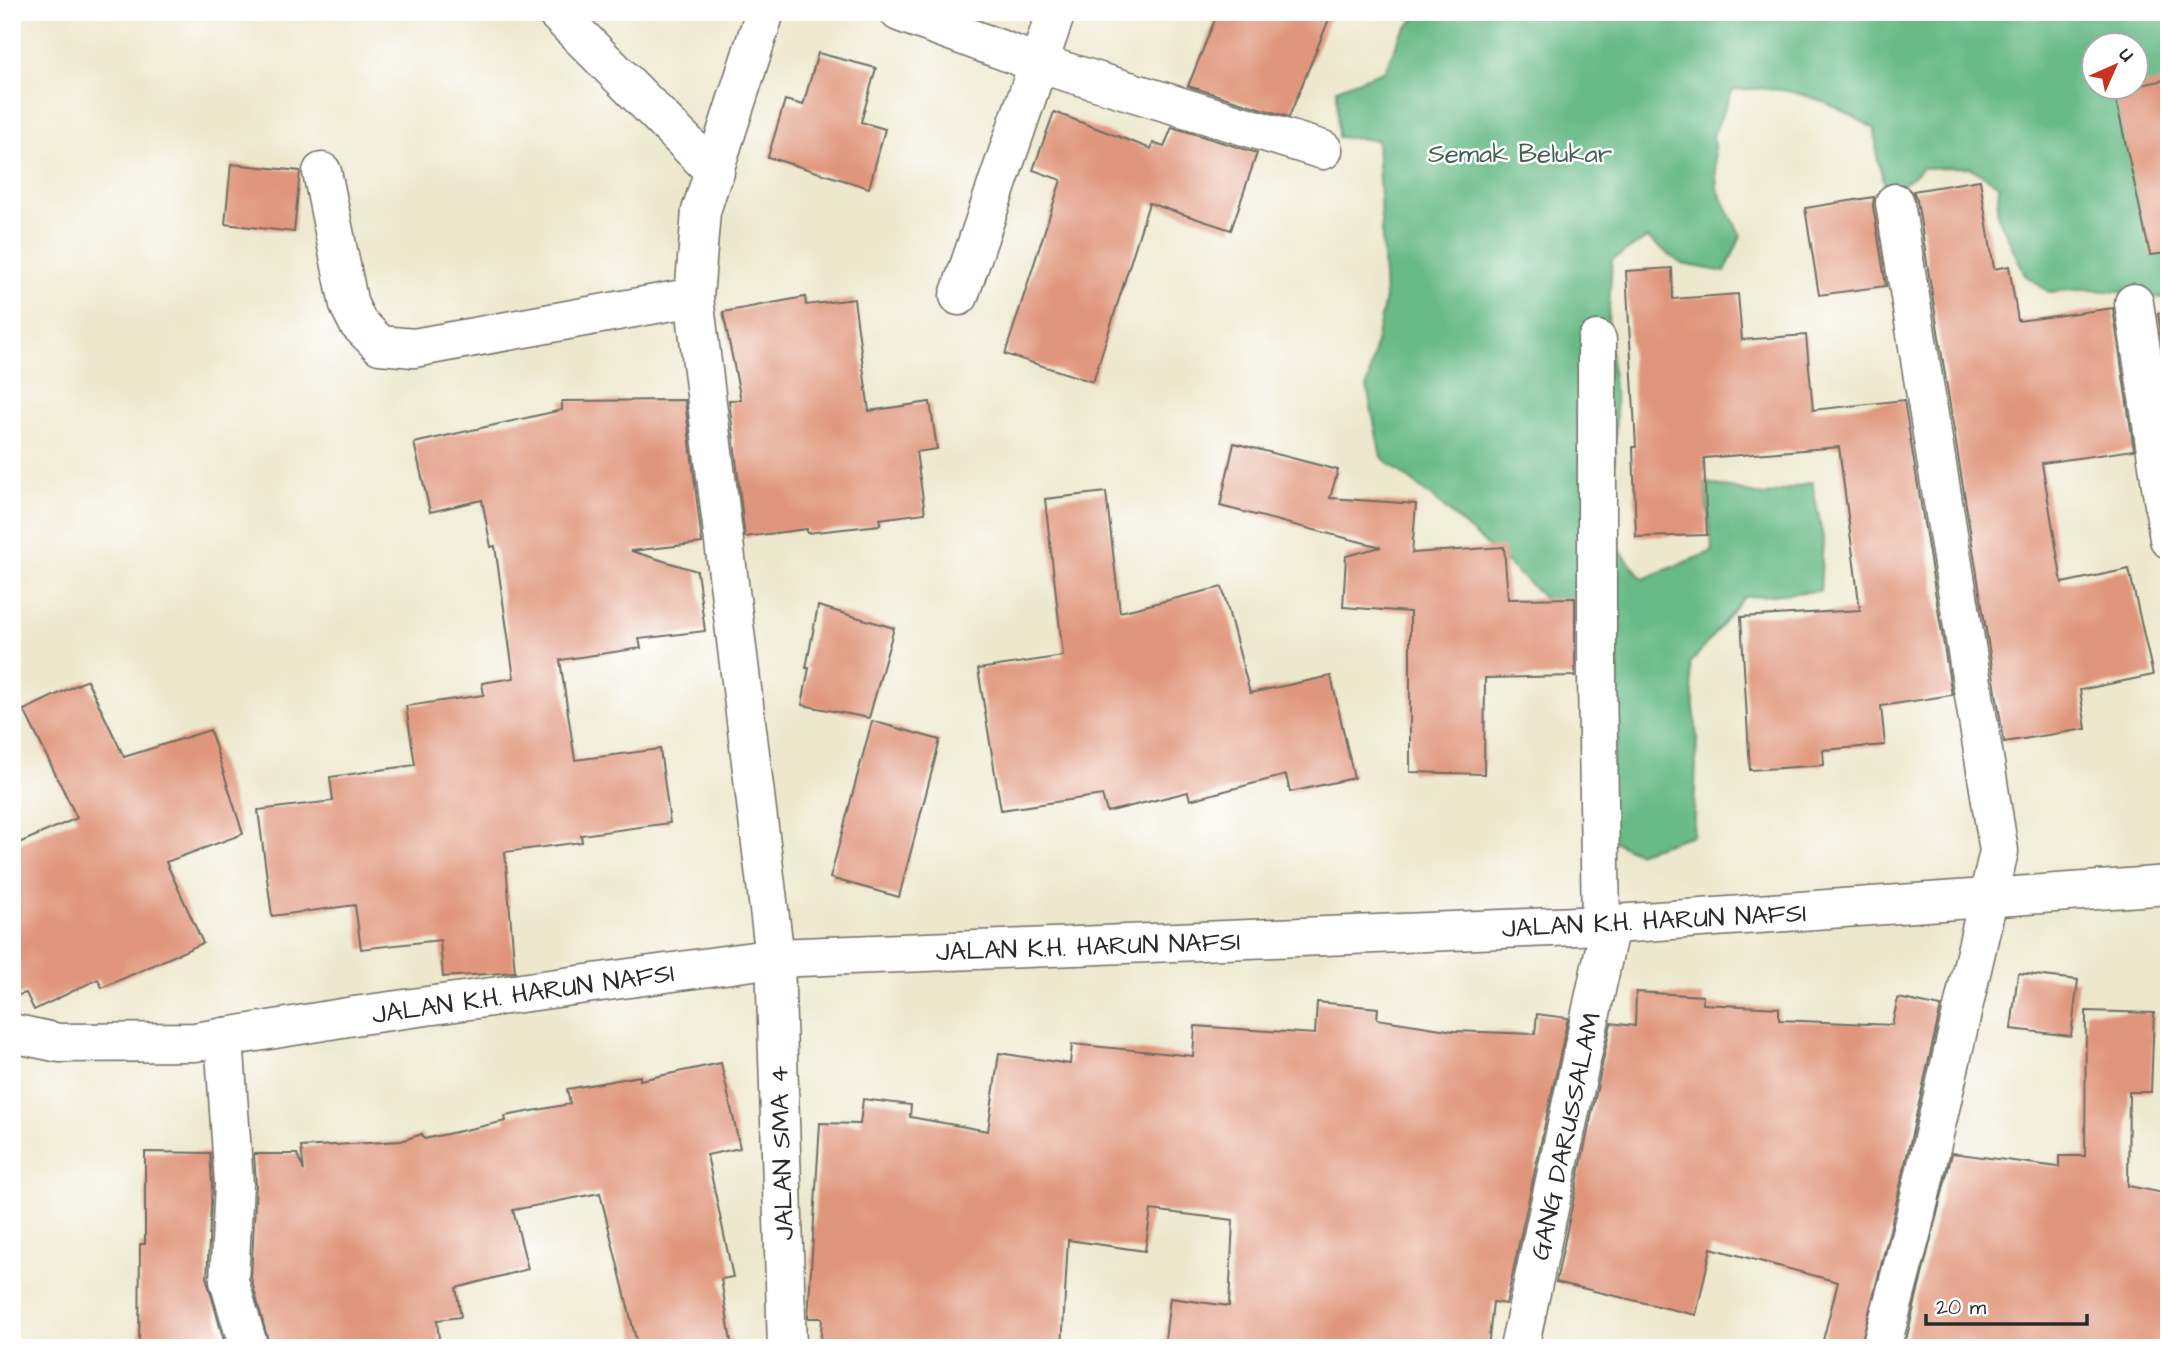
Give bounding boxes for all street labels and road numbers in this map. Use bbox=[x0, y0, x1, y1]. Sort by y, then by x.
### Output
street label: JALAN K.H. HARUN NAFSI bbox=[1501, 895, 1807, 947]
street label: JALAN K.H. HARUN NAFSI bbox=[935, 924, 1241, 970]
street label: JALAN K.H. HARUN NAFSI bbox=[370, 955, 677, 1033]
street label: GANG DARUSSALAM bbox=[1522, 1009, 1610, 1263]
street label: JALAN SMA 4 bbox=[761, 1065, 803, 1241]

